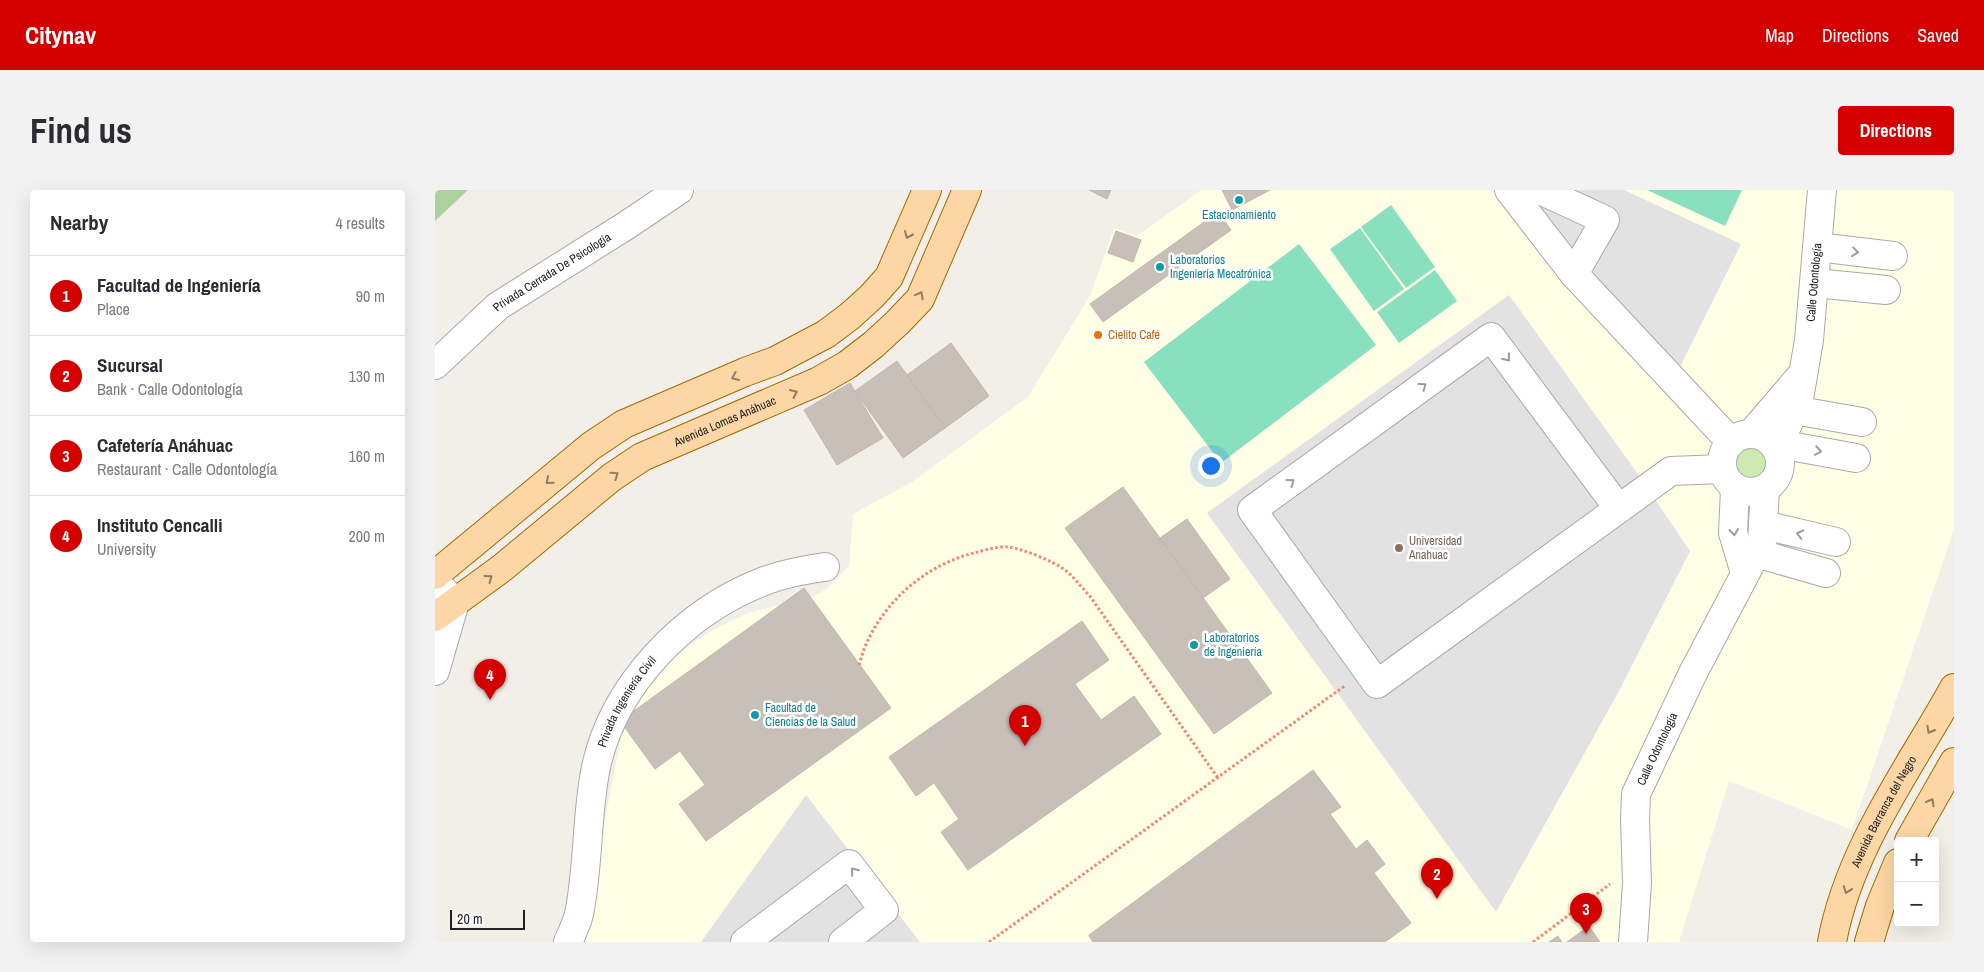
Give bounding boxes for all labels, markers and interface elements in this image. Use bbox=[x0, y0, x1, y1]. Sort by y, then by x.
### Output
text: Citynav bbox=[25, 19, 96, 51]
text: Map bbox=[1765, 23, 1794, 48]
text: Directions bbox=[1822, 23, 1889, 48]
text: Saved bbox=[1917, 23, 1959, 48]
button: Directions bbox=[1838, 106, 1954, 155]
text: Find us bbox=[30, 107, 132, 154]
marker: Estacionamiento bbox=[1233, 194, 1245, 206]
place label: Estacionamiento bbox=[1202, 207, 1276, 223]
text: Nearby bbox=[50, 208, 108, 237]
text: 4 results bbox=[335, 212, 385, 234]
street label: Privada Cerrada De Psicología bbox=[489, 229, 614, 315]
one-way arrow bbox=[903, 230, 914, 239]
street label: Calle Odontología bbox=[1803, 242, 1825, 322]
one-way arrow bbox=[1852, 246, 1860, 257]
place label: Laboratorios Ingeniería Mecatrónica bbox=[1170, 252, 1272, 282]
marker: Laboratorios Ingeniería Mecatrónica bbox=[1154, 261, 1166, 273]
text: Facultad de Ingeniería bbox=[97, 272, 261, 298]
text: 1 bbox=[62, 285, 70, 307]
text: 90 m bbox=[356, 285, 385, 307]
one-way arrow bbox=[914, 292, 924, 301]
text: Place bbox=[97, 298, 130, 320]
place label: Cielito Café bbox=[1108, 327, 1160, 343]
marker: Cielito Café bbox=[1092, 329, 1104, 341]
text: Sucursal bbox=[97, 352, 163, 378]
one-way arrow bbox=[1501, 352, 1510, 362]
text: 2 bbox=[62, 365, 70, 387]
text: 130 m bbox=[349, 365, 385, 387]
one-way arrow bbox=[731, 370, 740, 381]
text: Bank · Calle Odontología bbox=[97, 378, 243, 400]
one-way arrow bbox=[1417, 384, 1426, 392]
one-way arrow bbox=[789, 389, 798, 400]
street label: Avenida Lomas Anáhuac bbox=[670, 392, 778, 451]
text: Cafetería Anáhuac bbox=[97, 432, 233, 458]
text: 3 bbox=[62, 445, 70, 467]
text: 160 m bbox=[349, 445, 385, 467]
one-way arrow bbox=[1813, 445, 1822, 455]
your location bbox=[1198, 453, 1224, 479]
text: Restaurant · Calle Odontología bbox=[97, 458, 277, 480]
one-way arrow bbox=[609, 472, 619, 481]
one-way arrow bbox=[545, 475, 554, 484]
one-way arrow bbox=[1285, 479, 1295, 488]
text: Instituto Cencalli bbox=[97, 512, 223, 538]
text: 4 bbox=[62, 525, 70, 547]
text: 200 m bbox=[349, 525, 385, 547]
one-way arrow bbox=[1728, 528, 1739, 536]
one-way arrow bbox=[1796, 529, 1804, 539]
place label: Universidad Anahuac bbox=[1408, 533, 1462, 563]
text: University bbox=[97, 538, 156, 560]
marker: Universidad Anahuac bbox=[1393, 542, 1405, 554]
one-way arrow bbox=[483, 575, 493, 584]
place label: Laboratorios de Ingeniería bbox=[1204, 630, 1263, 660]
marker: Laboratorios de Ingeniería bbox=[1188, 639, 1200, 651]
street label: Privada Ingeniería Civil bbox=[594, 653, 660, 749]
pin: 4 bbox=[474, 659, 506, 700]
place label: Facultad de Ciencias de la Salud bbox=[765, 700, 856, 730]
pin: 1 bbox=[1009, 705, 1041, 746]
marker: Facultad de Ciencias de la Salud bbox=[749, 709, 761, 721]
street label: Calle Odontología bbox=[1633, 709, 1682, 788]
one-way arrow bbox=[1926, 725, 1936, 734]
street label: Avenida Barranca del Negro bbox=[1847, 753, 1920, 871]
one-way arrow bbox=[1925, 798, 1935, 807]
map controls bbox=[1894, 837, 1939, 927]
button: + bbox=[1894, 837, 1939, 882]
pin: 2 bbox=[1421, 858, 1453, 899]
one-way arrow bbox=[852, 868, 860, 877]
button: − bbox=[1894, 882, 1939, 927]
one-way arrow bbox=[1843, 885, 1853, 894]
pin: 3 bbox=[1570, 893, 1602, 934]
scale bar bbox=[450, 907, 525, 930]
text: 20 m bbox=[457, 910, 483, 928]

